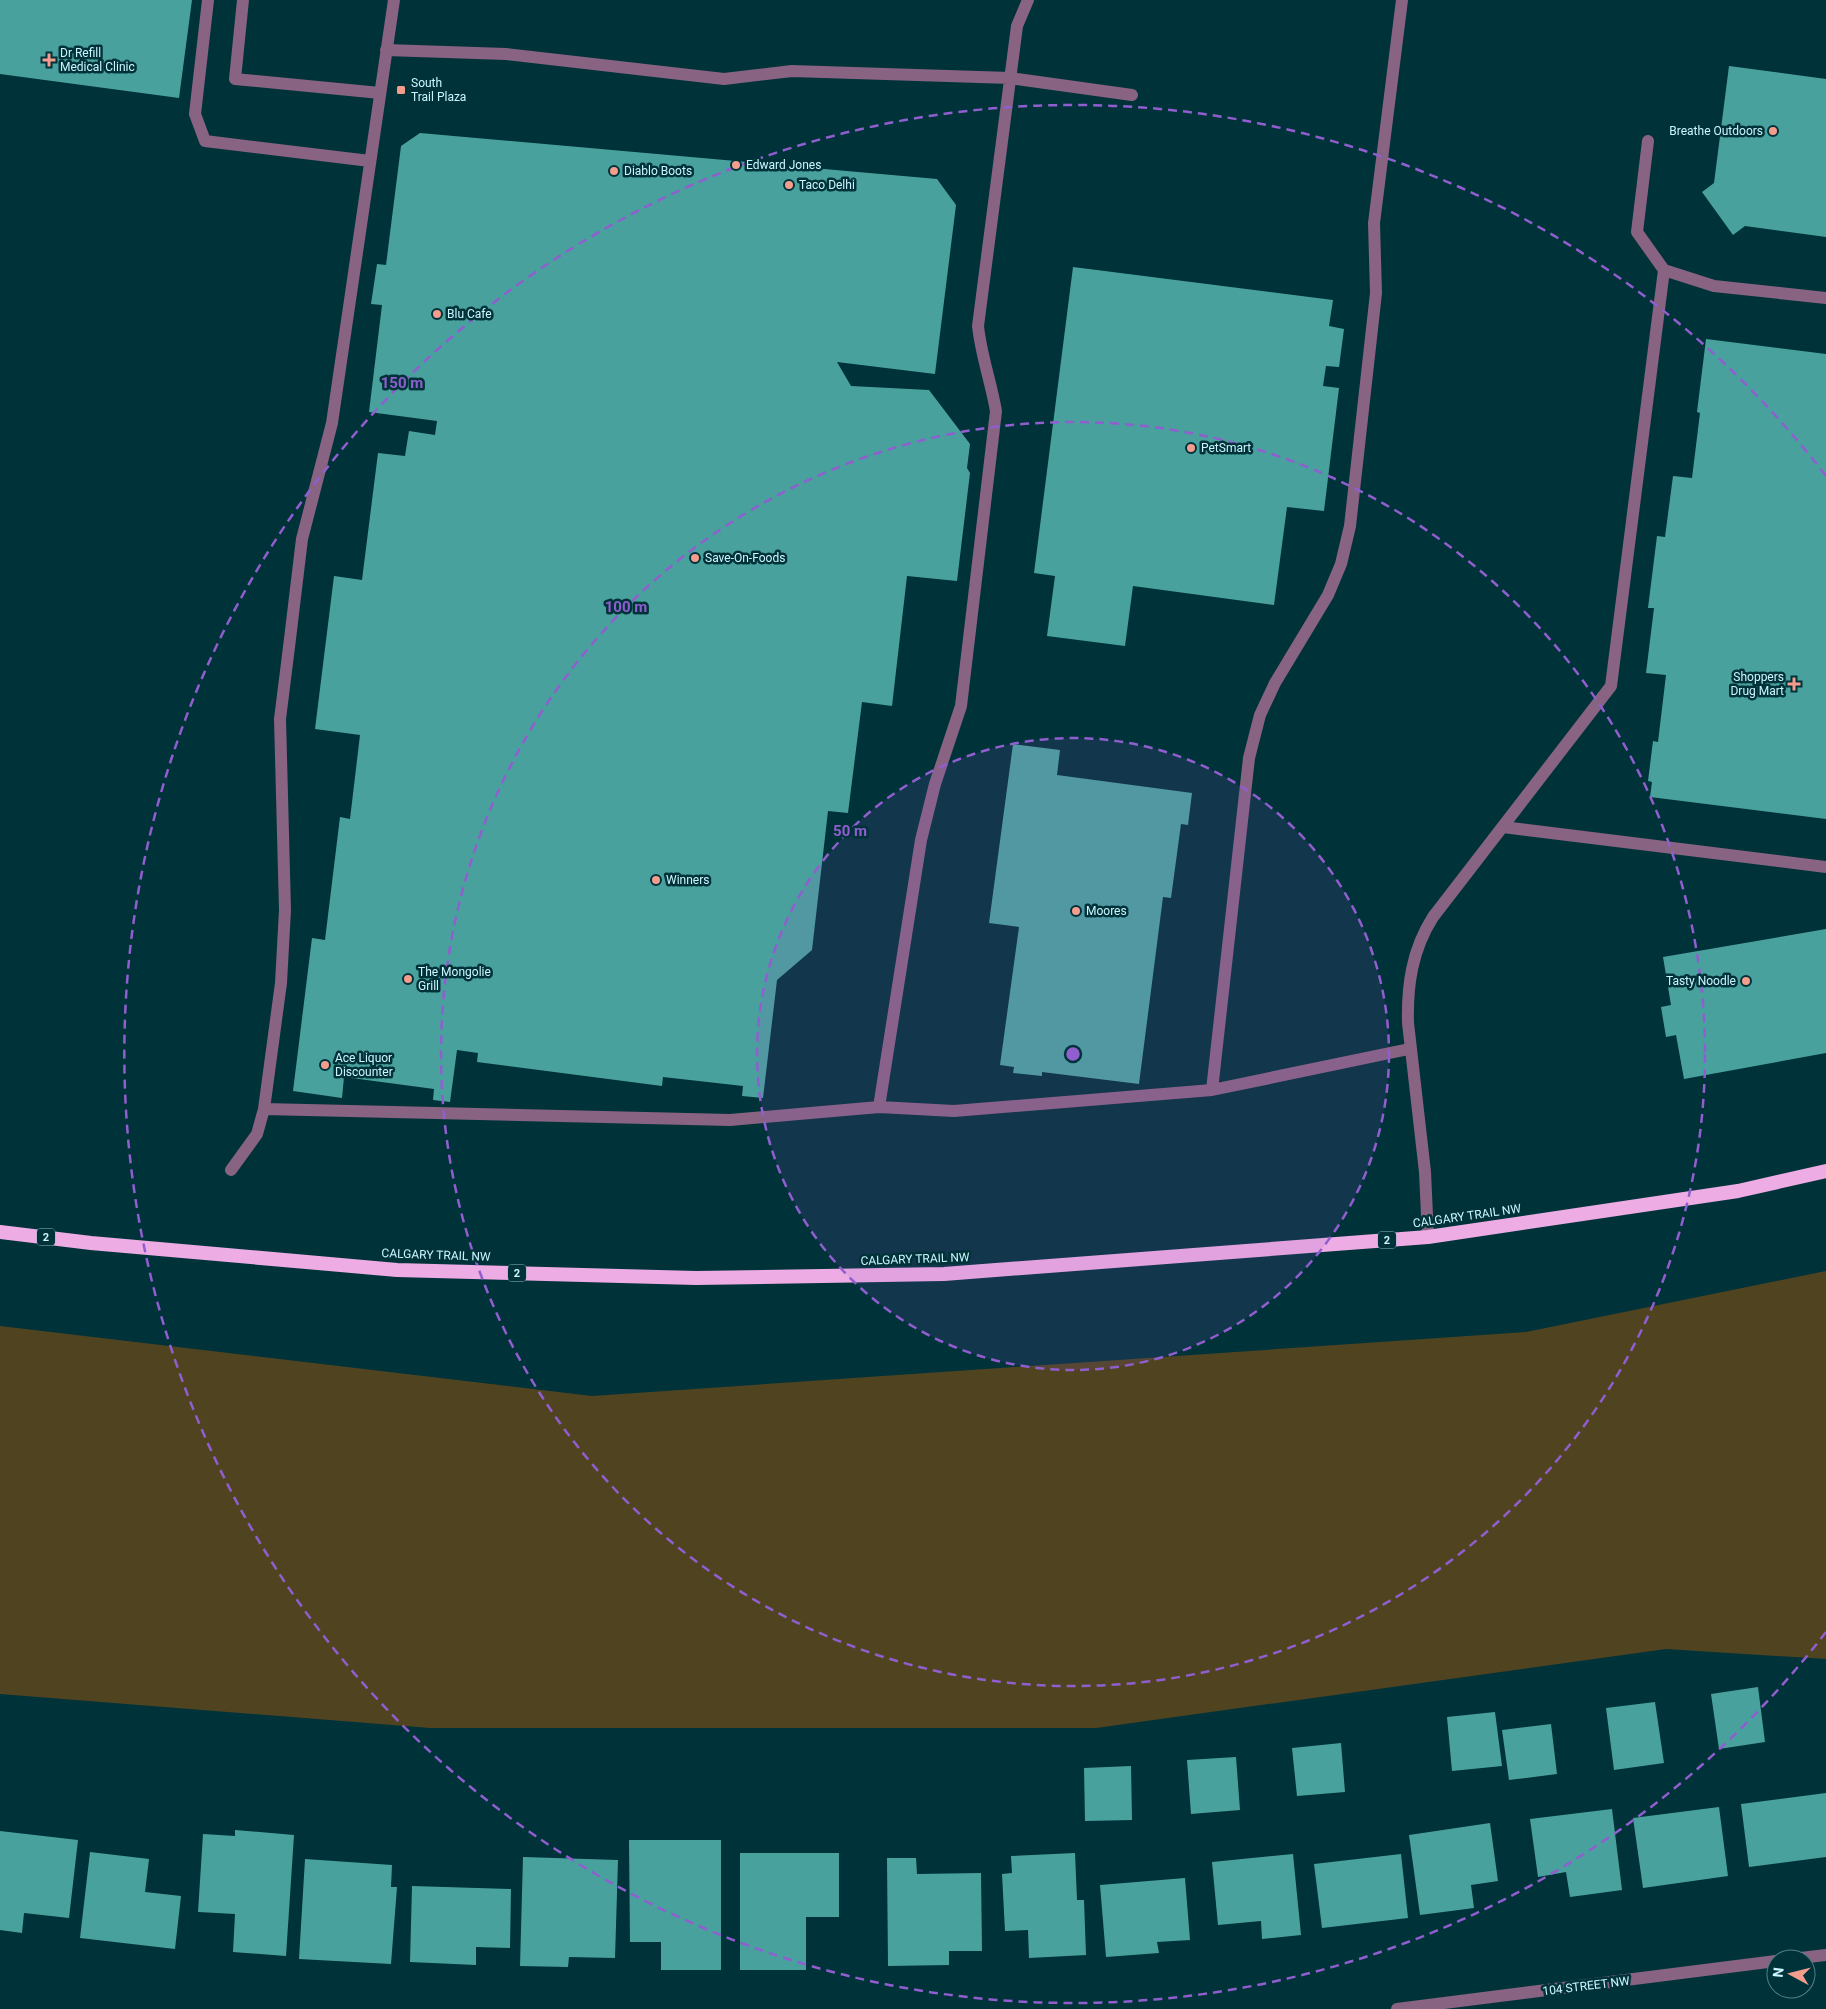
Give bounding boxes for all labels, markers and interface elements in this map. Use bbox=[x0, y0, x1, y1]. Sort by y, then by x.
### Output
place label: Dr Refill Medical Clinic bbox=[60, 46, 135, 74]
marker: Dr Refill Medical Clinic bbox=[42, 53, 56, 67]
place label: South Trail Plaza bbox=[411, 76, 466, 104]
marker: South Trail Plaza bbox=[395, 84, 407, 96]
place label: Breathe Outdoors bbox=[1669, 124, 1763, 138]
marker: Breathe Outdoors bbox=[1767, 125, 1779, 137]
place label: Edward Jones bbox=[746, 158, 821, 172]
marker: Edward Jones bbox=[730, 159, 742, 171]
place label: Diablo Boots bbox=[624, 164, 692, 178]
marker: Diablo Boots bbox=[608, 165, 620, 177]
place label: Taco Delhi bbox=[799, 178, 855, 192]
marker: Taco Delhi bbox=[783, 179, 795, 191]
place label: Blu Cafe bbox=[447, 307, 492, 321]
marker: Blu Cafe bbox=[431, 308, 443, 320]
text: 150 m bbox=[381, 374, 423, 392]
place label: PetSmart bbox=[1201, 441, 1251, 455]
marker: PetSmart bbox=[1185, 442, 1197, 454]
place label: Save-On-Foods bbox=[705, 551, 785, 565]
marker: Save-On-Foods bbox=[689, 552, 701, 564]
text: 100 m bbox=[605, 598, 647, 616]
place label: Shoppers Drug Mart bbox=[1730, 670, 1784, 698]
marker: Shoppers Drug Mart bbox=[1788, 678, 1800, 690]
text: 50 m bbox=[833, 822, 867, 840]
place label: Winners bbox=[666, 873, 709, 887]
marker: Winners bbox=[650, 874, 662, 886]
place label: Moores bbox=[1086, 904, 1127, 918]
marker: Moores bbox=[1070, 905, 1082, 917]
place label: The Mongolie Grill bbox=[418, 965, 491, 993]
marker: The Mongolie Grill bbox=[402, 973, 414, 985]
place label: Tasty Noodle bbox=[1666, 974, 1736, 988]
marker: Tasty Noodle bbox=[1740, 975, 1752, 987]
centre of rings bbox=[1064, 1045, 1082, 1063]
place label: Ace Liquor Discounter bbox=[335, 1051, 393, 1079]
marker: Ace Liquor Discounter bbox=[319, 1059, 331, 1071]
street label: CALGARY TRAIL NW bbox=[1412, 1201, 1522, 1231]
road number: 2 bbox=[37, 1228, 55, 1246]
road number: 2 bbox=[1378, 1232, 1396, 1248]
street label: CALGARY TRAIL NW bbox=[381, 1246, 491, 1264]
street label: CALGARY TRAIL NW bbox=[860, 1250, 970, 1268]
road number: 2 bbox=[508, 1264, 526, 1282]
north arrow bbox=[1766, 1949, 1816, 1999]
text: N bbox=[1770, 1967, 1787, 1978]
street label: 104 STREET NW bbox=[1542, 1974, 1631, 1998]

